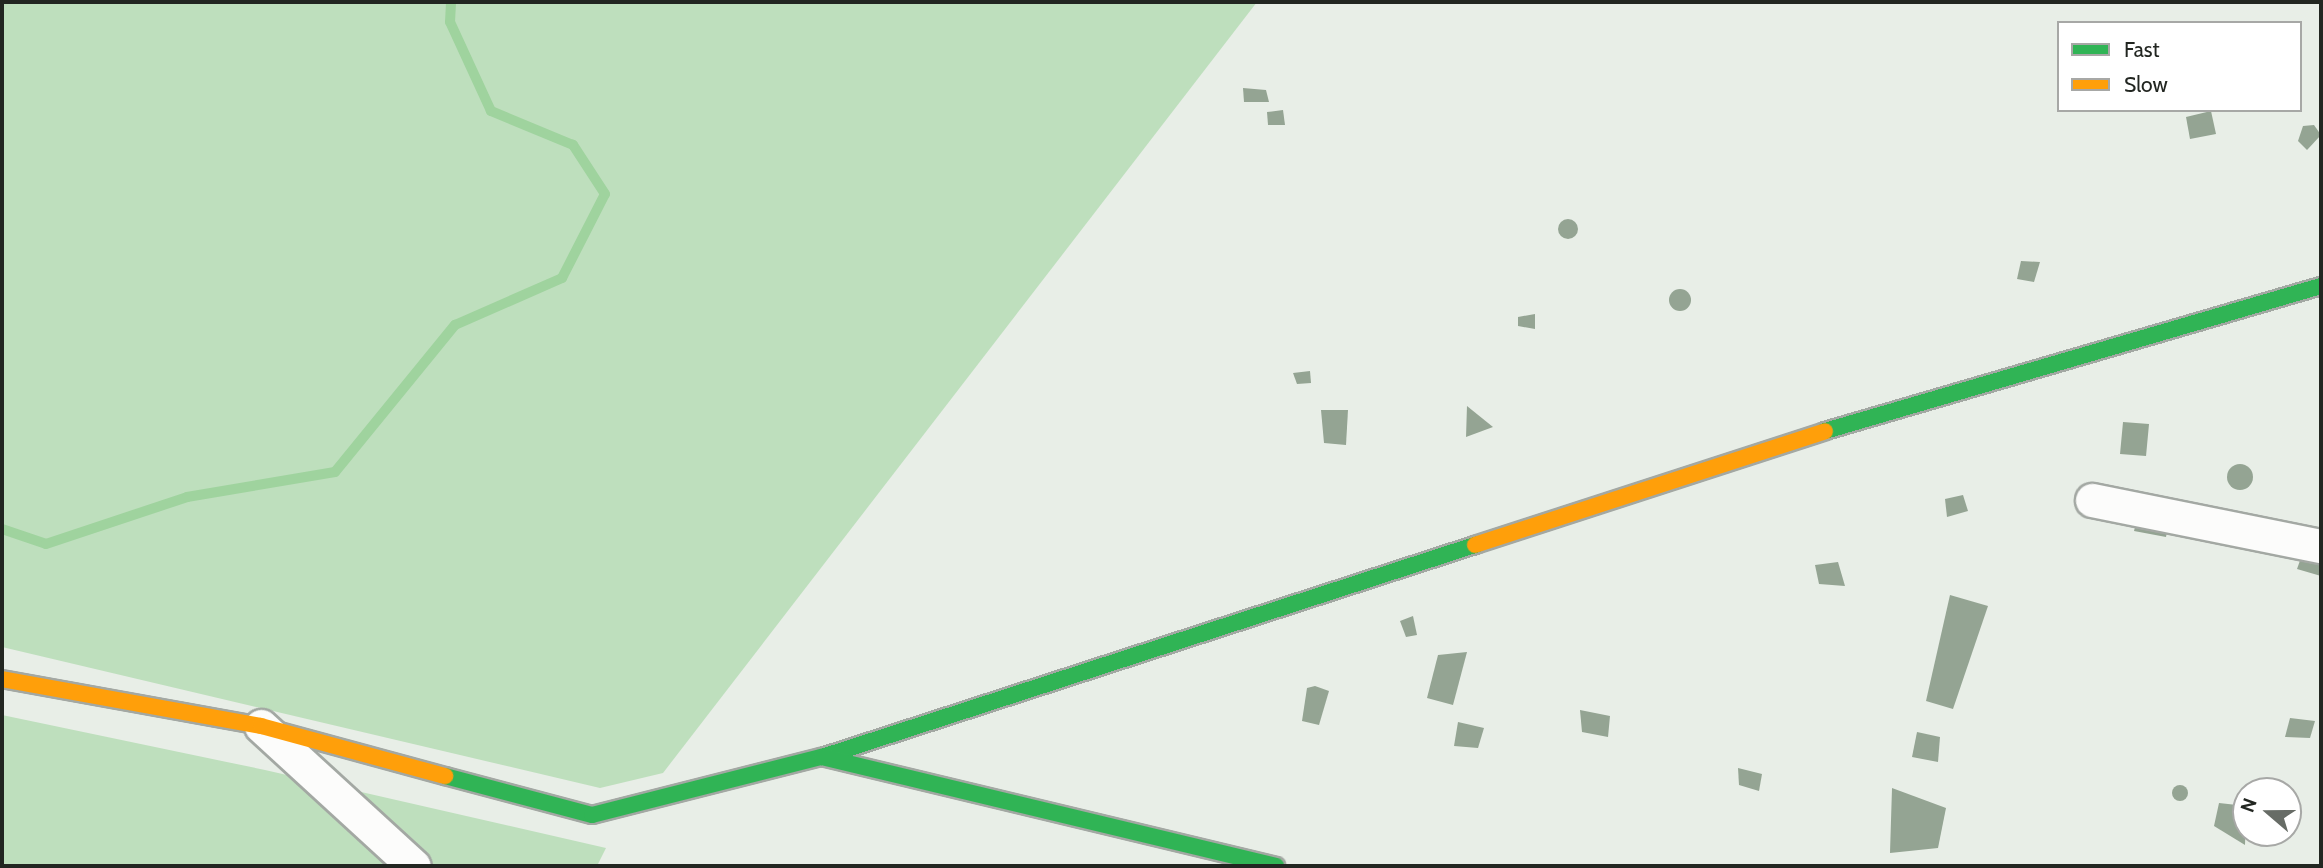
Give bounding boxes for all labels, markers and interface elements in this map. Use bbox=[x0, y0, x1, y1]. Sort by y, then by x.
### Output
legend bbox=[2057, 21, 2302, 112]
text: Fast bbox=[2124, 37, 2160, 62]
text: Slow bbox=[2124, 72, 2168, 97]
north arrow bbox=[2232, 777, 2302, 847]
text: N bbox=[2236, 795, 2262, 816]

